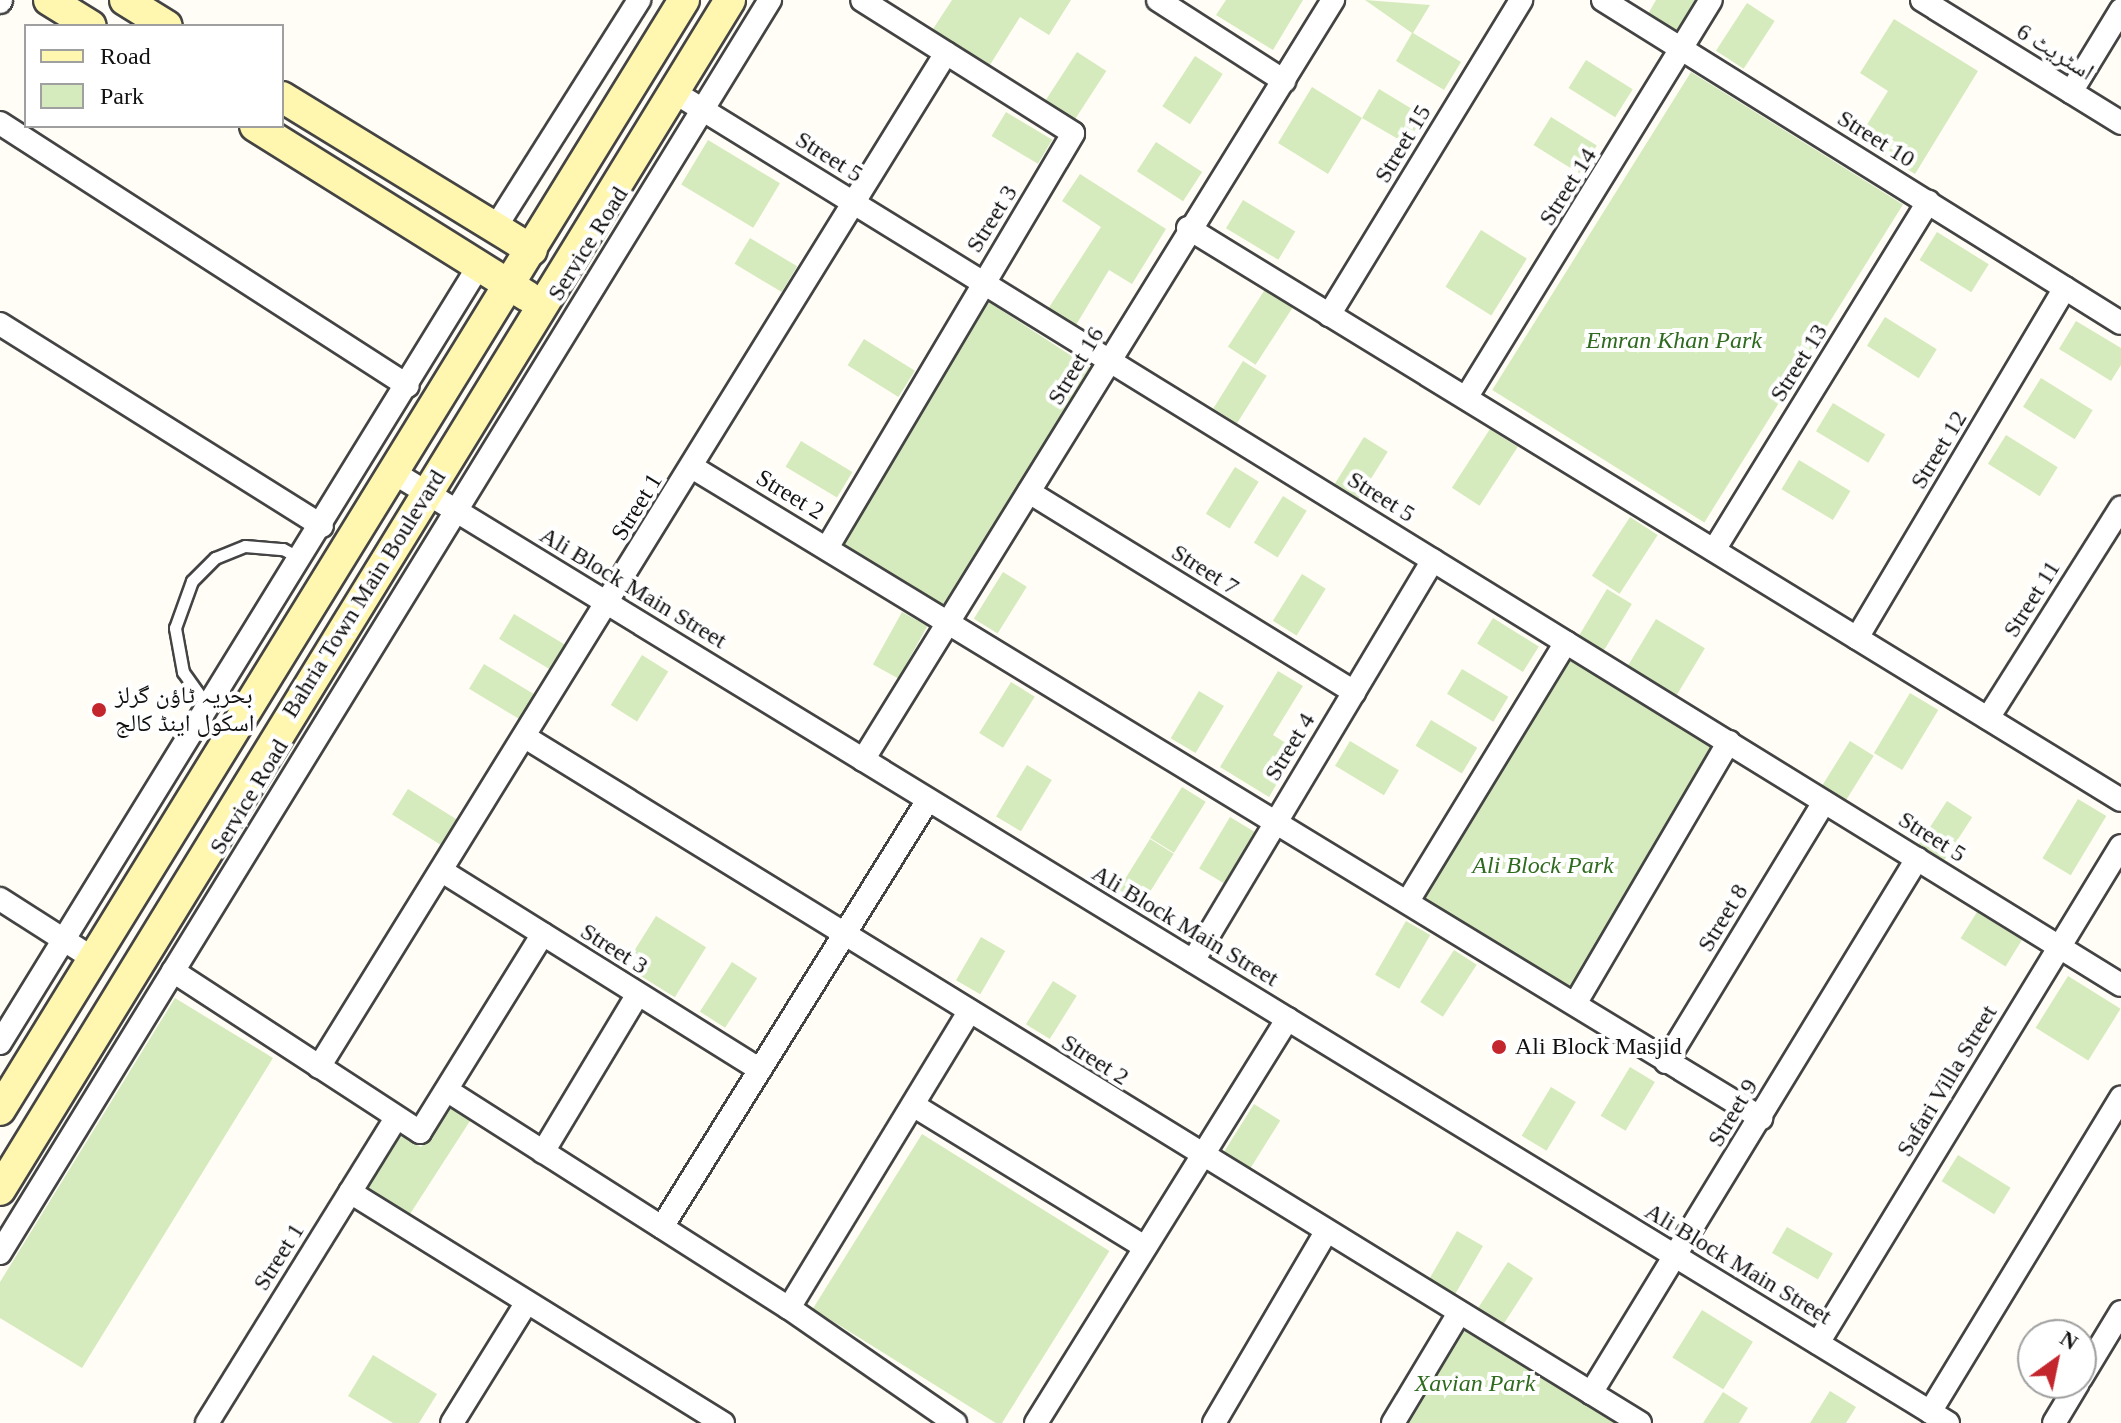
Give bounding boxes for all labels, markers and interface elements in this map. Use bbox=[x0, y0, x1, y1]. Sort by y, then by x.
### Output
street label: اسٹریٹ 6 bbox=[2011, 17, 2099, 87]
legend bbox=[24, 24, 284, 128]
text: Road bbox=[100, 43, 151, 69]
text: Park bbox=[100, 83, 144, 109]
street label: Street 15 bbox=[1369, 100, 1437, 188]
street label: Street 10 bbox=[1832, 104, 1920, 174]
street label: Street 5 bbox=[790, 125, 868, 189]
street label: Street 14 bbox=[1533, 143, 1603, 231]
street label: Street 3 bbox=[960, 180, 1024, 258]
street label: Service Road bbox=[542, 182, 634, 306]
street label: Street 13 bbox=[1764, 319, 1834, 407]
street label: Street 16 bbox=[1042, 322, 1110, 410]
park label: Emran Khan Park bbox=[1586, 327, 1762, 355]
street label: Street 12 bbox=[1905, 406, 1973, 494]
street label: Street 2 bbox=[751, 464, 829, 526]
street label: Bahria Town Main Boulevard bbox=[276, 465, 452, 723]
street label: Street 5 bbox=[1342, 465, 1420, 529]
street label: Street 1 bbox=[605, 468, 669, 546]
street label: Ali Block Main Street bbox=[534, 521, 732, 655]
street label: Street 7 bbox=[1166, 538, 1244, 602]
street label: Street 11 bbox=[1997, 555, 2067, 643]
place label: بحریہ ٹاؤن گرلز اسکول اینڈ کالج bbox=[115, 682, 254, 738]
marker: بحریہ ٹاؤن گرلز اسکول اینڈ کالج bbox=[90, 701, 108, 719]
street label: Street 4 bbox=[1259, 708, 1321, 786]
street label: Service Road bbox=[204, 734, 294, 860]
street label: Street 5 bbox=[1893, 805, 1971, 869]
park label: Ali Block Park bbox=[1472, 852, 1614, 880]
street label: Ali Block Main Street bbox=[1086, 859, 1284, 993]
street label: Street 8 bbox=[1692, 879, 1754, 957]
street label: Street 3 bbox=[575, 917, 653, 981]
street label: Safari Villa Street bbox=[1890, 1000, 2004, 1162]
street label: Street 2 bbox=[1056, 1028, 1134, 1092]
place label: Ali Block Masjid bbox=[1515, 1033, 1682, 1061]
marker: Ali Block Masjid bbox=[1490, 1038, 1508, 1056]
street label: Street 9 bbox=[1702, 1074, 1764, 1152]
street label: Ali Block Main Street bbox=[1639, 1197, 1837, 1331]
street label: Street 1 bbox=[247, 1218, 311, 1296]
north arrow bbox=[2017, 1319, 2097, 1399]
text: N bbox=[2056, 1325, 2083, 1355]
park label: Xavian Park bbox=[1415, 1370, 1535, 1398]

